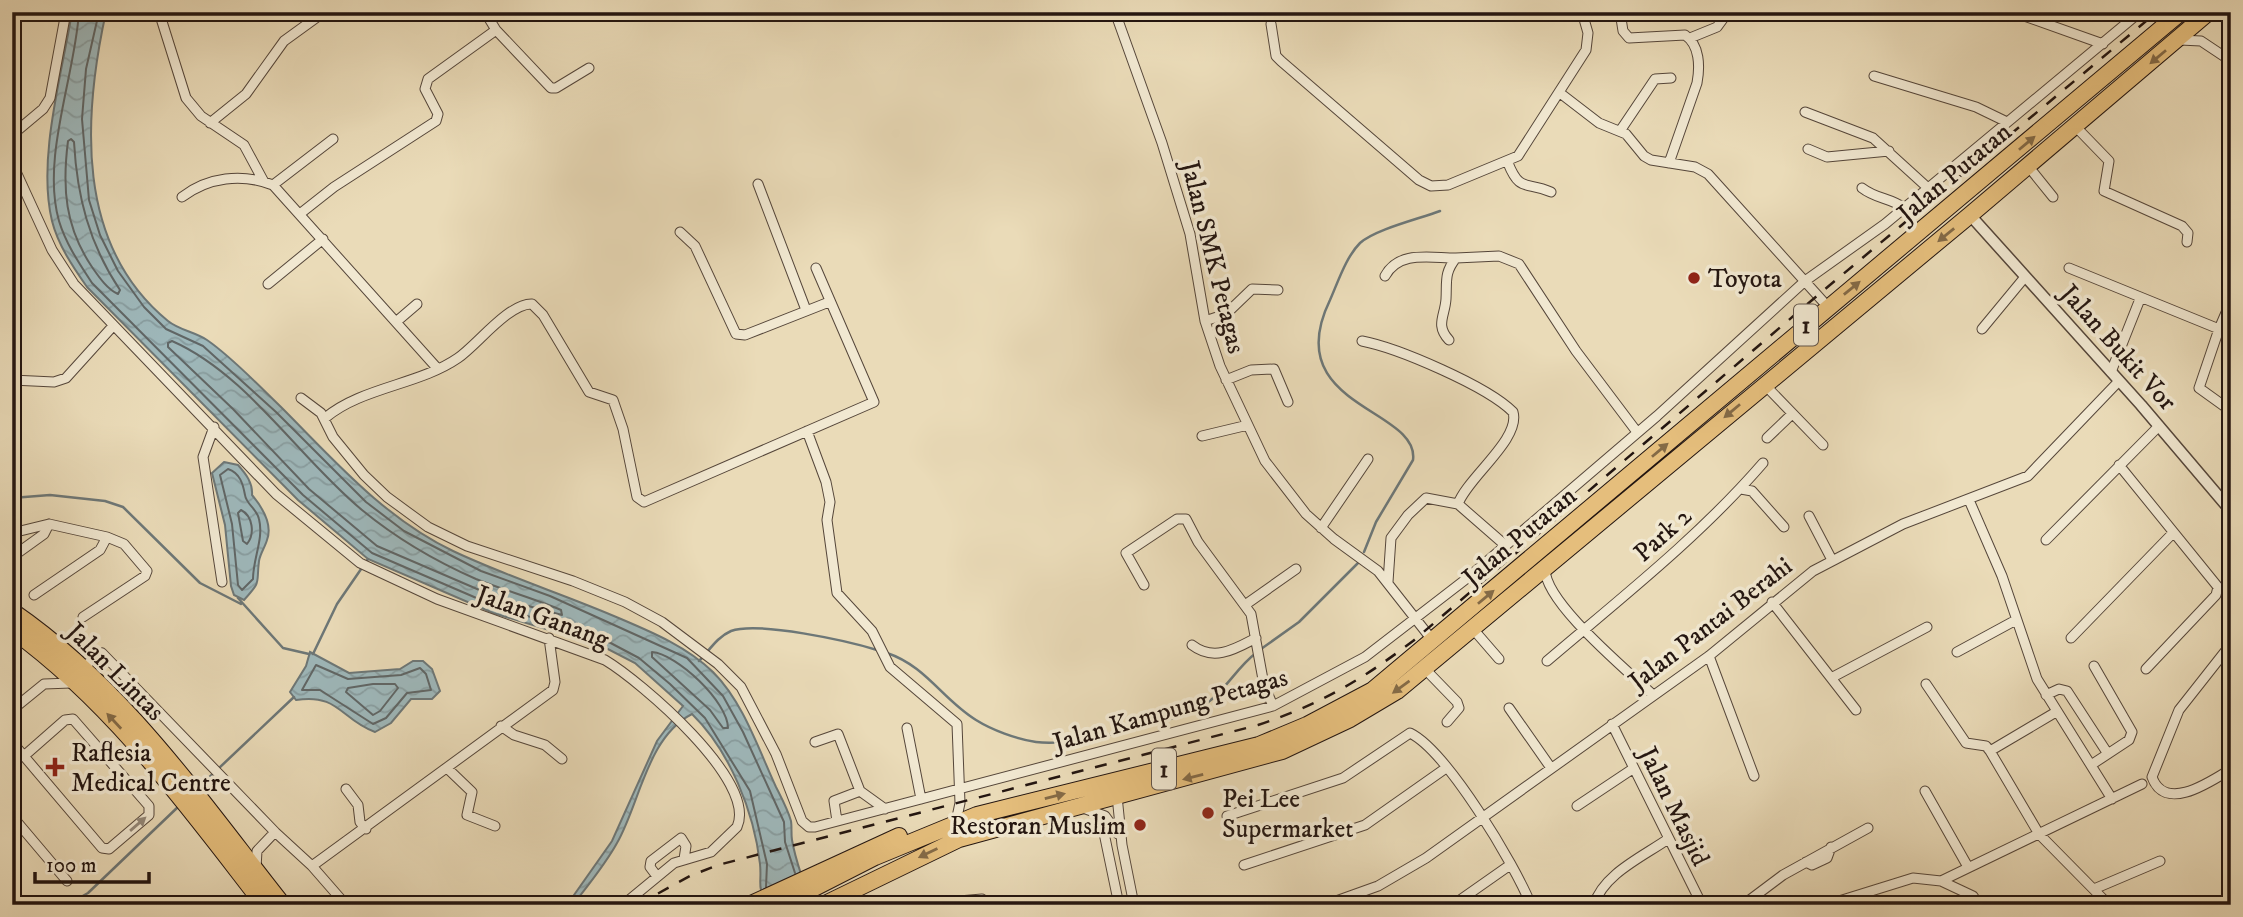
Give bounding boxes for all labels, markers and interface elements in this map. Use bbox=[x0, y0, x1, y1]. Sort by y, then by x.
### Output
one-way arrow bbox=[2149, 50, 2167, 65]
street label: Jalan Putatan bbox=[1890, 116, 2019, 232]
one-way arrow bbox=[2019, 136, 2036, 151]
street label: Jalan SMK Petagas bbox=[1172, 156, 1252, 357]
one-way arrow bbox=[1937, 227, 1954, 242]
place label: Toyota bbox=[1708, 263, 1782, 296]
marker: Toyota bbox=[1686, 270, 1702, 286]
street label: Jalan Bukit Vor bbox=[2051, 277, 2183, 418]
one-way arrow bbox=[1842, 280, 1860, 295]
road number: 1 bbox=[1794, 304, 1818, 346]
one-way arrow bbox=[1724, 403, 1741, 418]
one-way arrow bbox=[1651, 443, 1668, 458]
street label: Jalan Putatan bbox=[1455, 480, 1584, 596]
street label: Park 2 bbox=[1627, 500, 1699, 570]
street label: Jalan Pantai Berahi bbox=[1621, 550, 1799, 699]
street label: Jalan Ganang bbox=[470, 577, 614, 657]
one-way arrow bbox=[1477, 590, 1494, 605]
street label: Jalan Lintas bbox=[57, 614, 171, 728]
street label: Jalan Kampung Petagas bbox=[1047, 661, 1291, 760]
one-way arrow bbox=[1392, 680, 1410, 694]
one-way arrow bbox=[106, 713, 122, 730]
place label: Raflesia Medical Centre bbox=[71, 737, 231, 800]
street label: Jalan Masjid bbox=[1630, 740, 1717, 872]
road number: 1 bbox=[1152, 748, 1176, 790]
marker: Raflesia Medical Centre bbox=[45, 757, 65, 777]
one-way arrow bbox=[1182, 772, 1204, 783]
place label: Pei Lee Supermarket bbox=[1222, 783, 1354, 846]
one-way arrow bbox=[1044, 790, 1066, 801]
marker: Pei Lee Supermarket bbox=[1200, 805, 1216, 821]
place label: Restoran Muslim bbox=[950, 810, 1126, 843]
one-way arrow bbox=[130, 817, 147, 832]
marker: Restoran Muslim bbox=[1132, 817, 1148, 833]
scale bar bbox=[35, 840, 149, 884]
one-way arrow bbox=[918, 848, 938, 859]
text: 100 m bbox=[46, 853, 97, 879]

